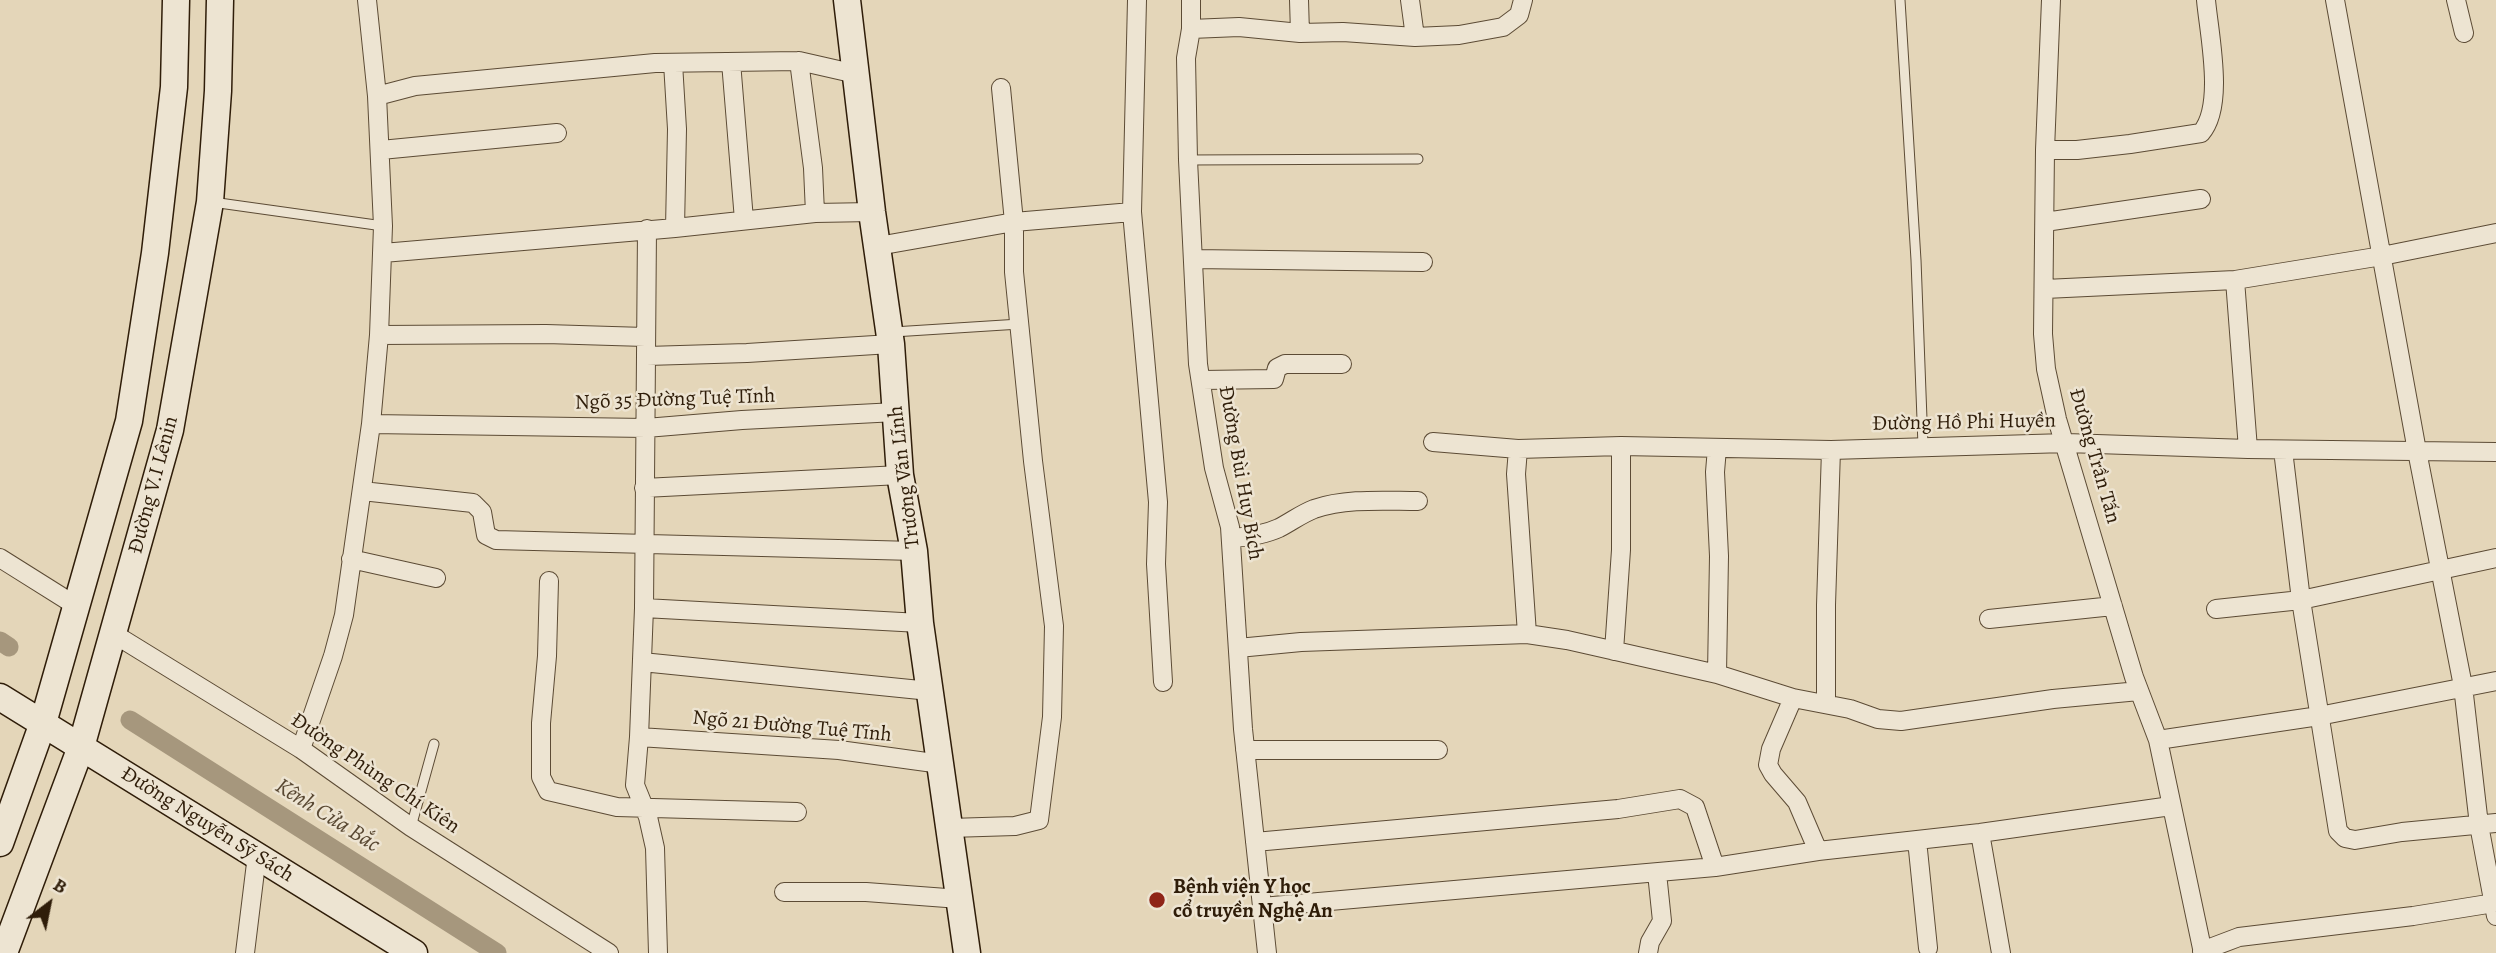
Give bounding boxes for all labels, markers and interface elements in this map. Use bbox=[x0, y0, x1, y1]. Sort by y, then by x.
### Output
street label: Ngõ 35 Đường Tuệ Tĩnh bbox=[574, 384, 776, 416]
street label: Đường Bùi Huy Bích bbox=[1212, 384, 1268, 562]
street label: Đường Trần Tấn bbox=[2063, 386, 2125, 526]
street label: Trương Văn Lĩnh bbox=[884, 404, 926, 550]
street label: Đường Hồ Phi Huyền bbox=[1872, 409, 2056, 437]
street label: Đường V.I Lênin bbox=[124, 413, 184, 557]
street label: Ngõ 21 Đường Tuệ Tĩnh bbox=[691, 706, 893, 748]
street label: Đường Phùng Chí Kiên bbox=[286, 708, 464, 840]
street label: Đường Nguyễn Sỹ Sách bbox=[116, 762, 298, 888]
water label: Kênh Cửa Bắc bbox=[270, 773, 384, 859]
north arrow bbox=[14, 869, 84, 939]
text: B bbox=[48, 872, 72, 900]
place label: Bệnh viện Y học cổ truyền Nghệ An bbox=[1173, 875, 1333, 925]
marker: Bệnh viện Y học cổ truyền Nghệ An bbox=[1147, 890, 1167, 910]

